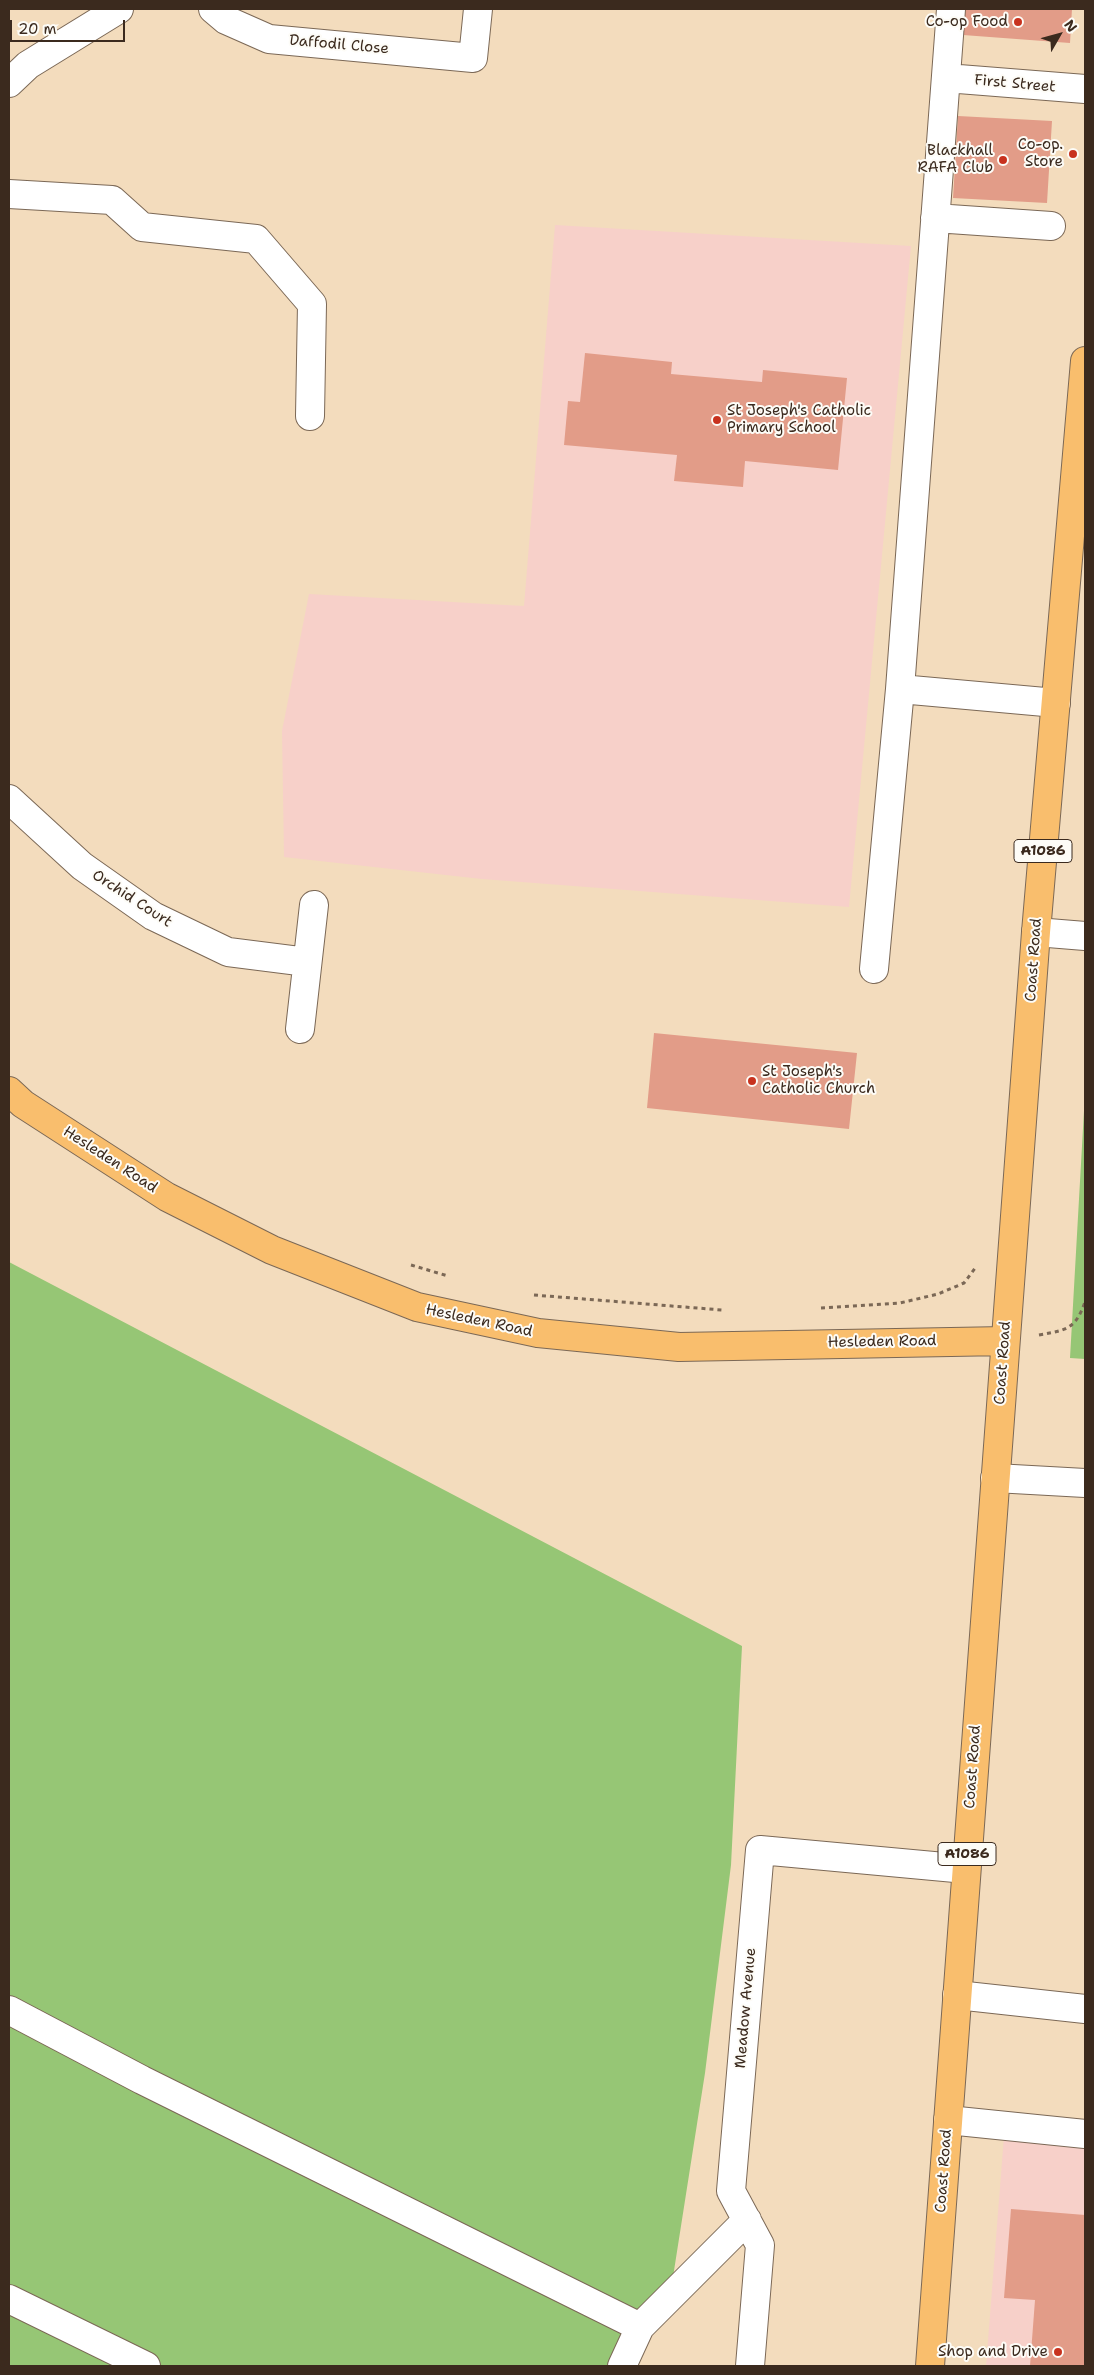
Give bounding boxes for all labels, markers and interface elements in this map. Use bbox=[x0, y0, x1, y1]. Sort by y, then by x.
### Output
scale bar bbox=[12, 10, 128, 42]
north arrow bbox=[1034, 10, 1084, 60]
place label: Co-op Food bbox=[926, 13, 1008, 31]
marker: Co-op Food bbox=[1012, 16, 1024, 28]
text: N bbox=[1060, 16, 1081, 36]
text: 20 m bbox=[18, 19, 57, 39]
street label: Daffodil Close bbox=[289, 32, 389, 58]
street label: First Street bbox=[974, 71, 1056, 97]
place label: Co-op. Store bbox=[1018, 136, 1063, 171]
place label: Blackhall RAFA Club bbox=[918, 142, 993, 177]
marker: Co-op. Store bbox=[1067, 148, 1079, 160]
marker: Blackhall RAFA Club bbox=[997, 154, 1009, 166]
place label: St Joseph's Catholic Primary School bbox=[727, 402, 871, 437]
marker: St Joseph's Catholic Primary School bbox=[711, 414, 723, 426]
road number: A1086 bbox=[1014, 839, 1072, 862]
street label: Orchid Court bbox=[89, 866, 175, 932]
street label: Coast Road bbox=[1022, 918, 1046, 1002]
place label: St Joseph's Catholic Church bbox=[762, 1063, 875, 1098]
marker: St Joseph's Catholic Church bbox=[746, 1075, 758, 1087]
street label: Hesleden Road bbox=[60, 1123, 160, 1197]
street label: Hesleden Road bbox=[424, 1301, 534, 1341]
street label: Coast Road bbox=[991, 1321, 1015, 1405]
street label: Hesleden Road bbox=[827, 1332, 937, 1352]
street label: Coast Road bbox=[961, 1725, 985, 1809]
road number: A1086 bbox=[938, 1842, 996, 1866]
street label: Meadow Avenue bbox=[732, 1947, 760, 2069]
street label: Coast Road bbox=[932, 2129, 956, 2213]
place label: Shop and Drive bbox=[938, 2343, 1048, 2361]
marker: Shop and Drive bbox=[1052, 2346, 1064, 2358]

